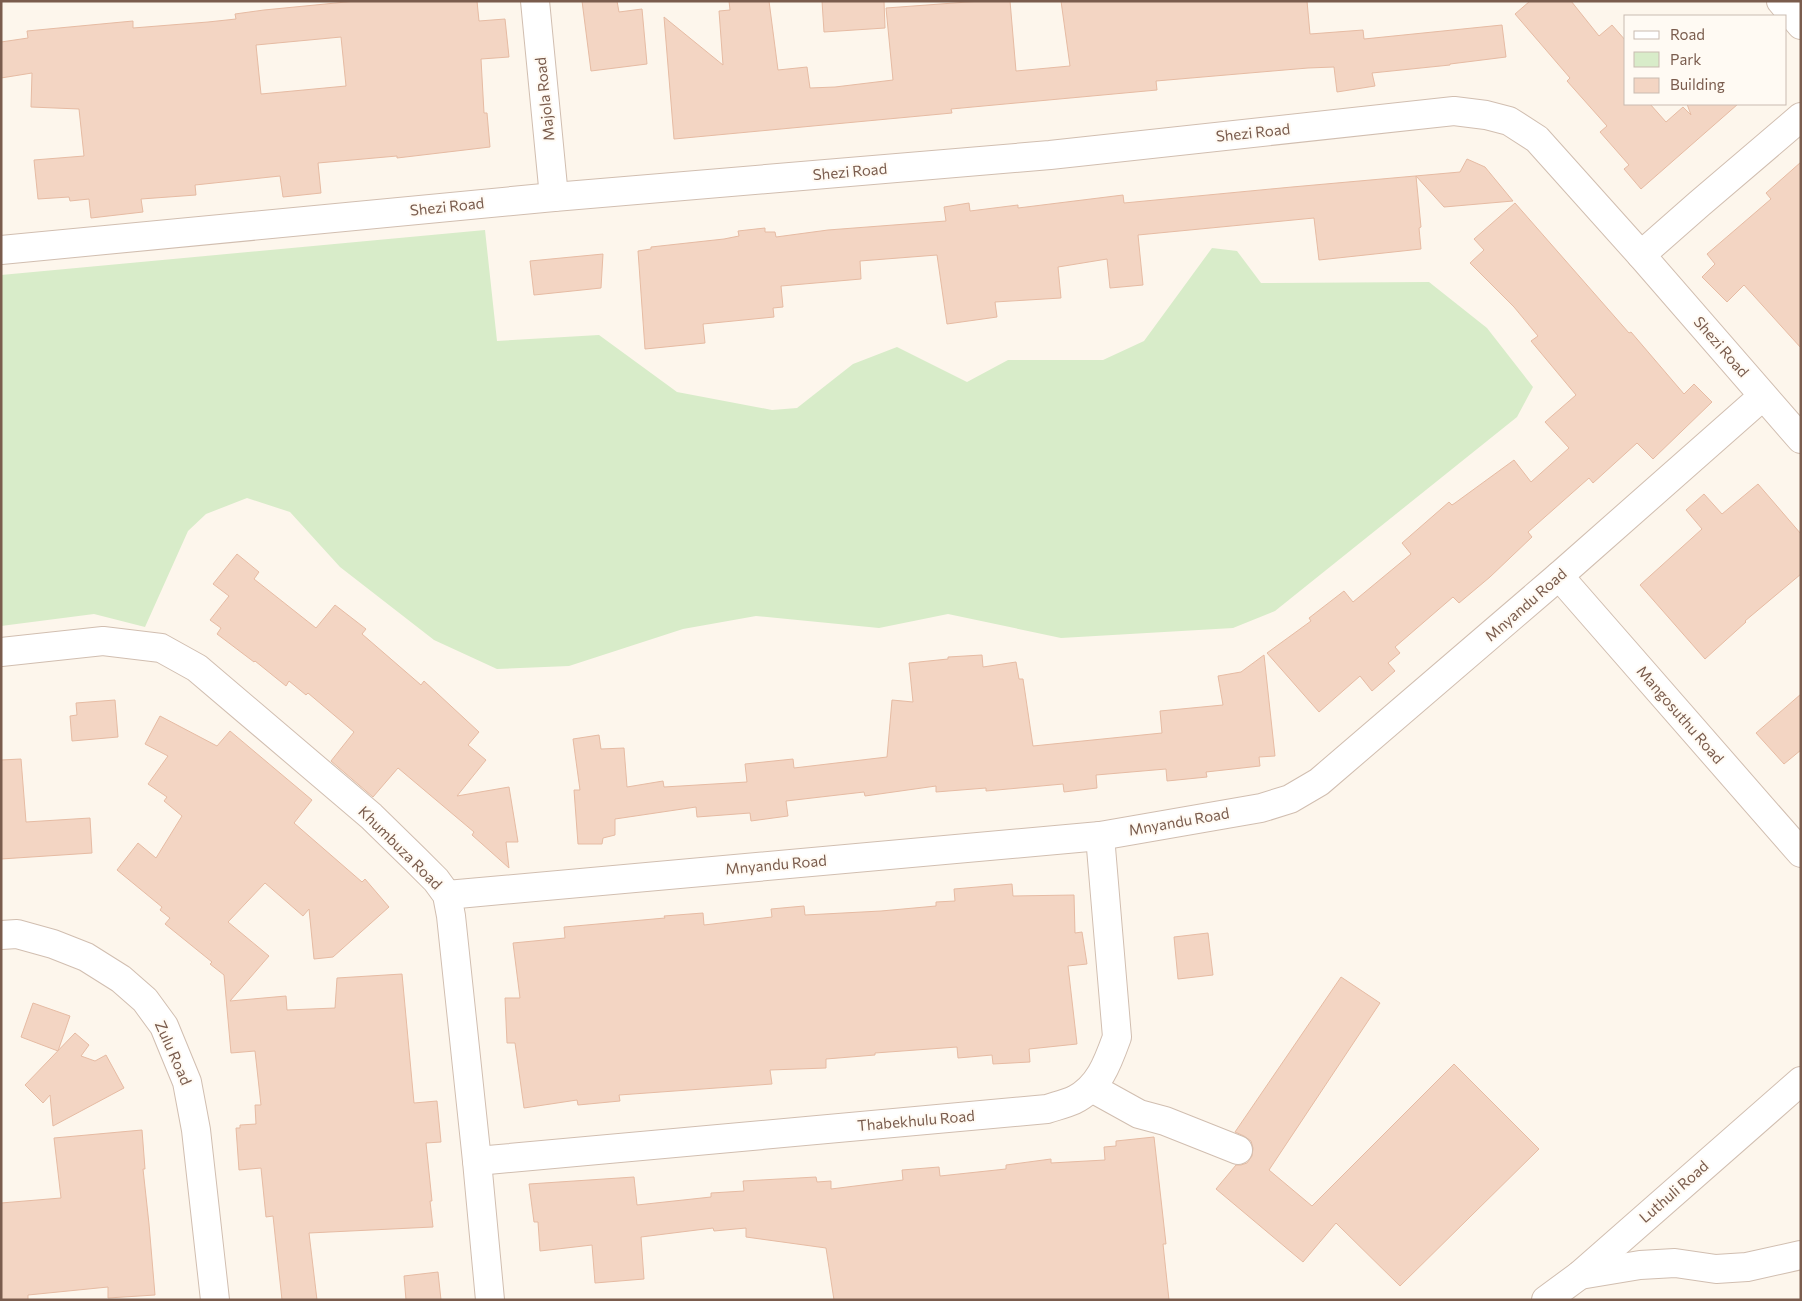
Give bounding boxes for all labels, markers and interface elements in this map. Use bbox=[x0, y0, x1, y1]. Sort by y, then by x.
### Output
legend bbox=[1624, 15, 1787, 105]
text: Road bbox=[1670, 25, 1705, 43]
text: Park bbox=[1670, 50, 1701, 68]
street label: Majola Road bbox=[531, 56, 557, 142]
text: Building bbox=[1670, 75, 1725, 93]
street label: Shezi Road bbox=[1215, 119, 1291, 145]
street label: Shezi Road bbox=[812, 159, 888, 183]
street label: Shezi Road bbox=[409, 193, 485, 219]
street label: Shezi Road bbox=[1691, 312, 1753, 380]
street label: Mnyandu Road bbox=[1481, 564, 1570, 644]
street label: Mangosuthu Road bbox=[1633, 662, 1728, 767]
street label: Khumbuza Road bbox=[355, 802, 446, 893]
street label: Mnyandu Road bbox=[1127, 803, 1231, 839]
street label: Mnyandu Road bbox=[724, 851, 827, 877]
street label: Zulu Road bbox=[152, 1018, 196, 1088]
street label: Thabekhulu Road bbox=[856, 1106, 975, 1134]
street label: Luthuli Road bbox=[1635, 1156, 1712, 1226]

